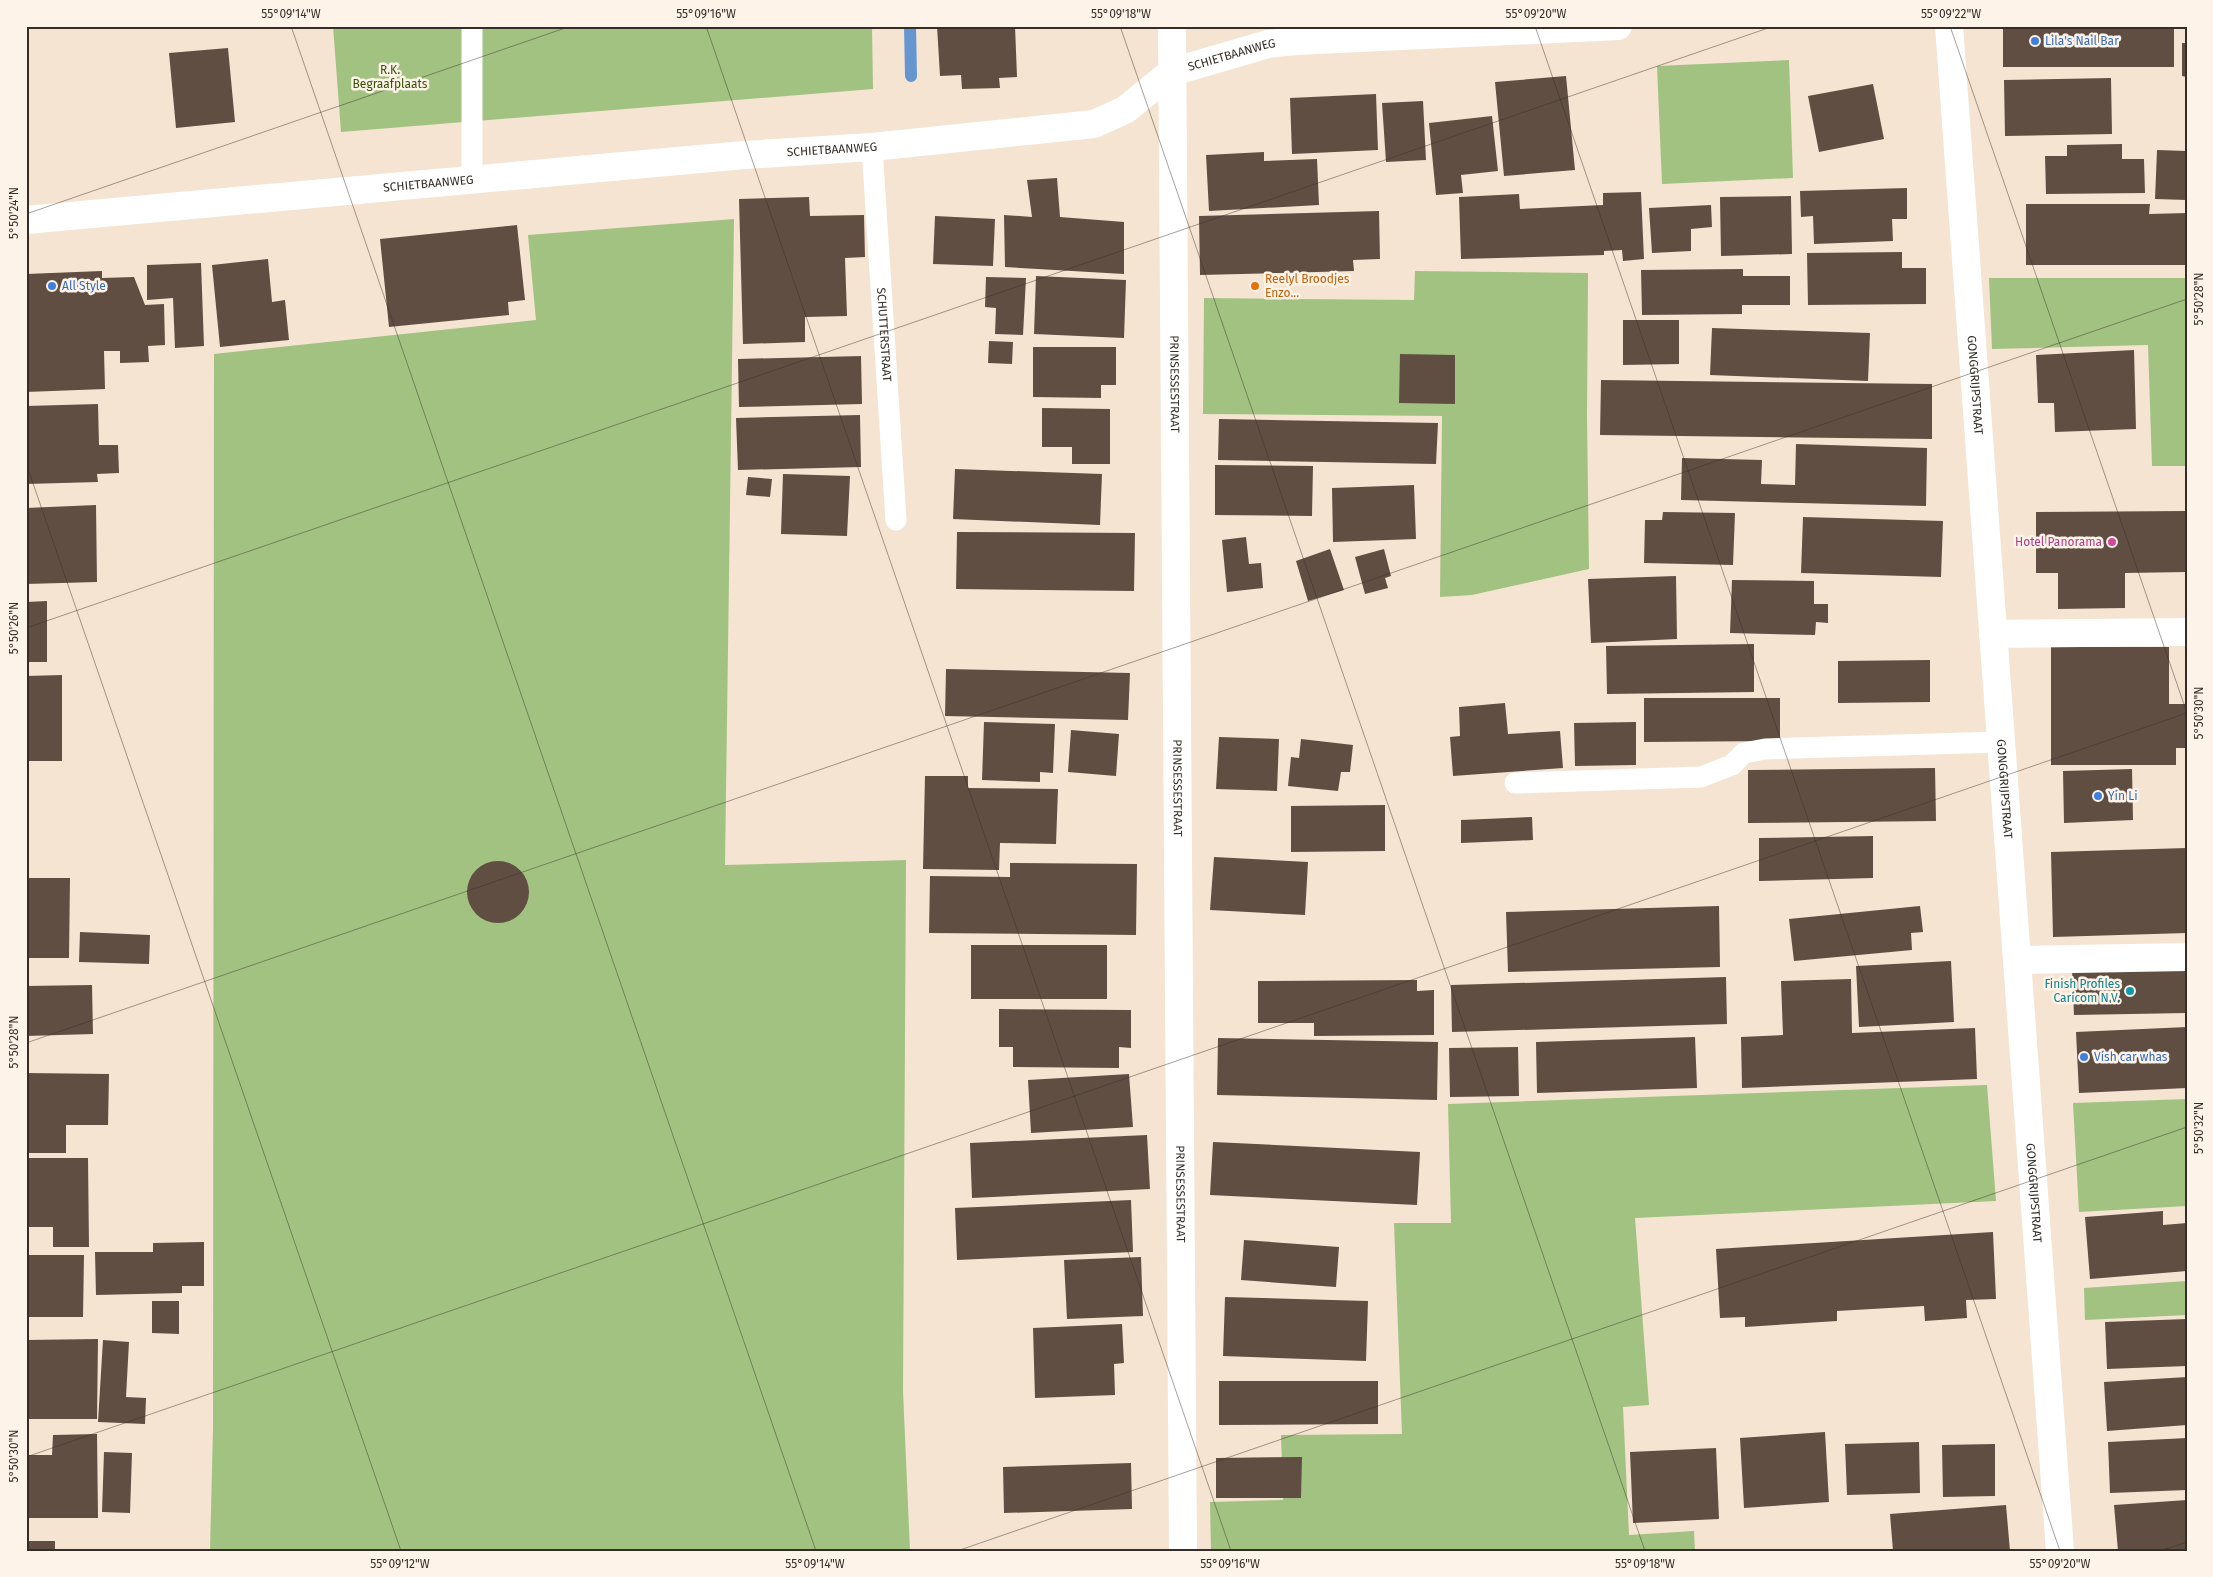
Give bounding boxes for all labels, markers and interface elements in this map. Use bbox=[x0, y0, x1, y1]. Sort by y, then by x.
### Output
text: 55°09'14"W bbox=[261, 7, 321, 21]
text: 55°09'16"W bbox=[676, 7, 736, 21]
text: 55°09'18"W bbox=[1091, 7, 1151, 21]
text: 55°09'20"W bbox=[1506, 7, 1567, 21]
text: 55°09'22"W bbox=[1921, 7, 1981, 21]
place label: Lila's Nail Bar bbox=[2045, 34, 2119, 48]
marker: Lila's Nail Bar bbox=[2029, 35, 2041, 47]
street label: SCHIETBAANWEG bbox=[1186, 36, 1276, 74]
park label: R.K. Begraafplaats bbox=[353, 63, 428, 91]
street label: SCHIETBAANWEG bbox=[786, 140, 878, 159]
street label: SCHIETBAANWEG bbox=[383, 173, 474, 195]
text: 5°50'24"N bbox=[7, 187, 21, 239]
place label: Reelyl Broodjes Enzo... bbox=[1265, 272, 1350, 300]
text: 5°50'28"N bbox=[2192, 273, 2206, 325]
place label: All Style bbox=[62, 279, 106, 293]
marker: All Style bbox=[46, 280, 58, 292]
marker: Reelyl Broodjes Enzo... bbox=[1249, 280, 1261, 292]
street label: SCHUTTERSTRAAT bbox=[874, 287, 894, 383]
street label: PRINSESSESTRAAT bbox=[1167, 335, 1182, 433]
street label: GONGGRIJPSTRAAT bbox=[1965, 335, 1986, 436]
place label: Hotel Panorama bbox=[2015, 535, 2102, 549]
marker: Hotel Panorama bbox=[2106, 536, 2118, 548]
text: 5°50'26"N bbox=[7, 602, 21, 654]
text: 5°50'30"N bbox=[2192, 687, 2206, 739]
street label: PRINSESSESTRAAT bbox=[1170, 739, 1185, 837]
street label: GONGGRIJPSTRAAT bbox=[1994, 739, 2015, 840]
place label: Yin Li bbox=[2108, 789, 2138, 803]
marker: Yin Li bbox=[2092, 790, 2104, 802]
place label: Finish Profiles Caricom N.V. bbox=[2044, 977, 2120, 1005]
marker: Finish Profiles Caricom N.V. bbox=[2124, 985, 2136, 997]
text: 5°50'28"N bbox=[7, 1016, 21, 1068]
place label: Vish car whas bbox=[2094, 1050, 2168, 1064]
marker: Vish car whas bbox=[2078, 1051, 2090, 1063]
text: 5°50'32"N bbox=[2192, 1102, 2206, 1154]
street label: GONGGRIJPSTRAAT bbox=[2023, 1143, 2045, 1244]
street label: PRINSESSESTRAAT bbox=[1173, 1145, 1188, 1243]
text: 5°50'30"N bbox=[7, 1430, 21, 1482]
text: 55°09'12"W bbox=[370, 1557, 430, 1571]
text: 55°09'14"W bbox=[785, 1557, 845, 1571]
text: 55°09'16"W bbox=[1200, 1557, 1260, 1571]
text: 55°09'18"W bbox=[1615, 1557, 1675, 1571]
text: 55°09'20"W bbox=[2030, 1557, 2091, 1571]

